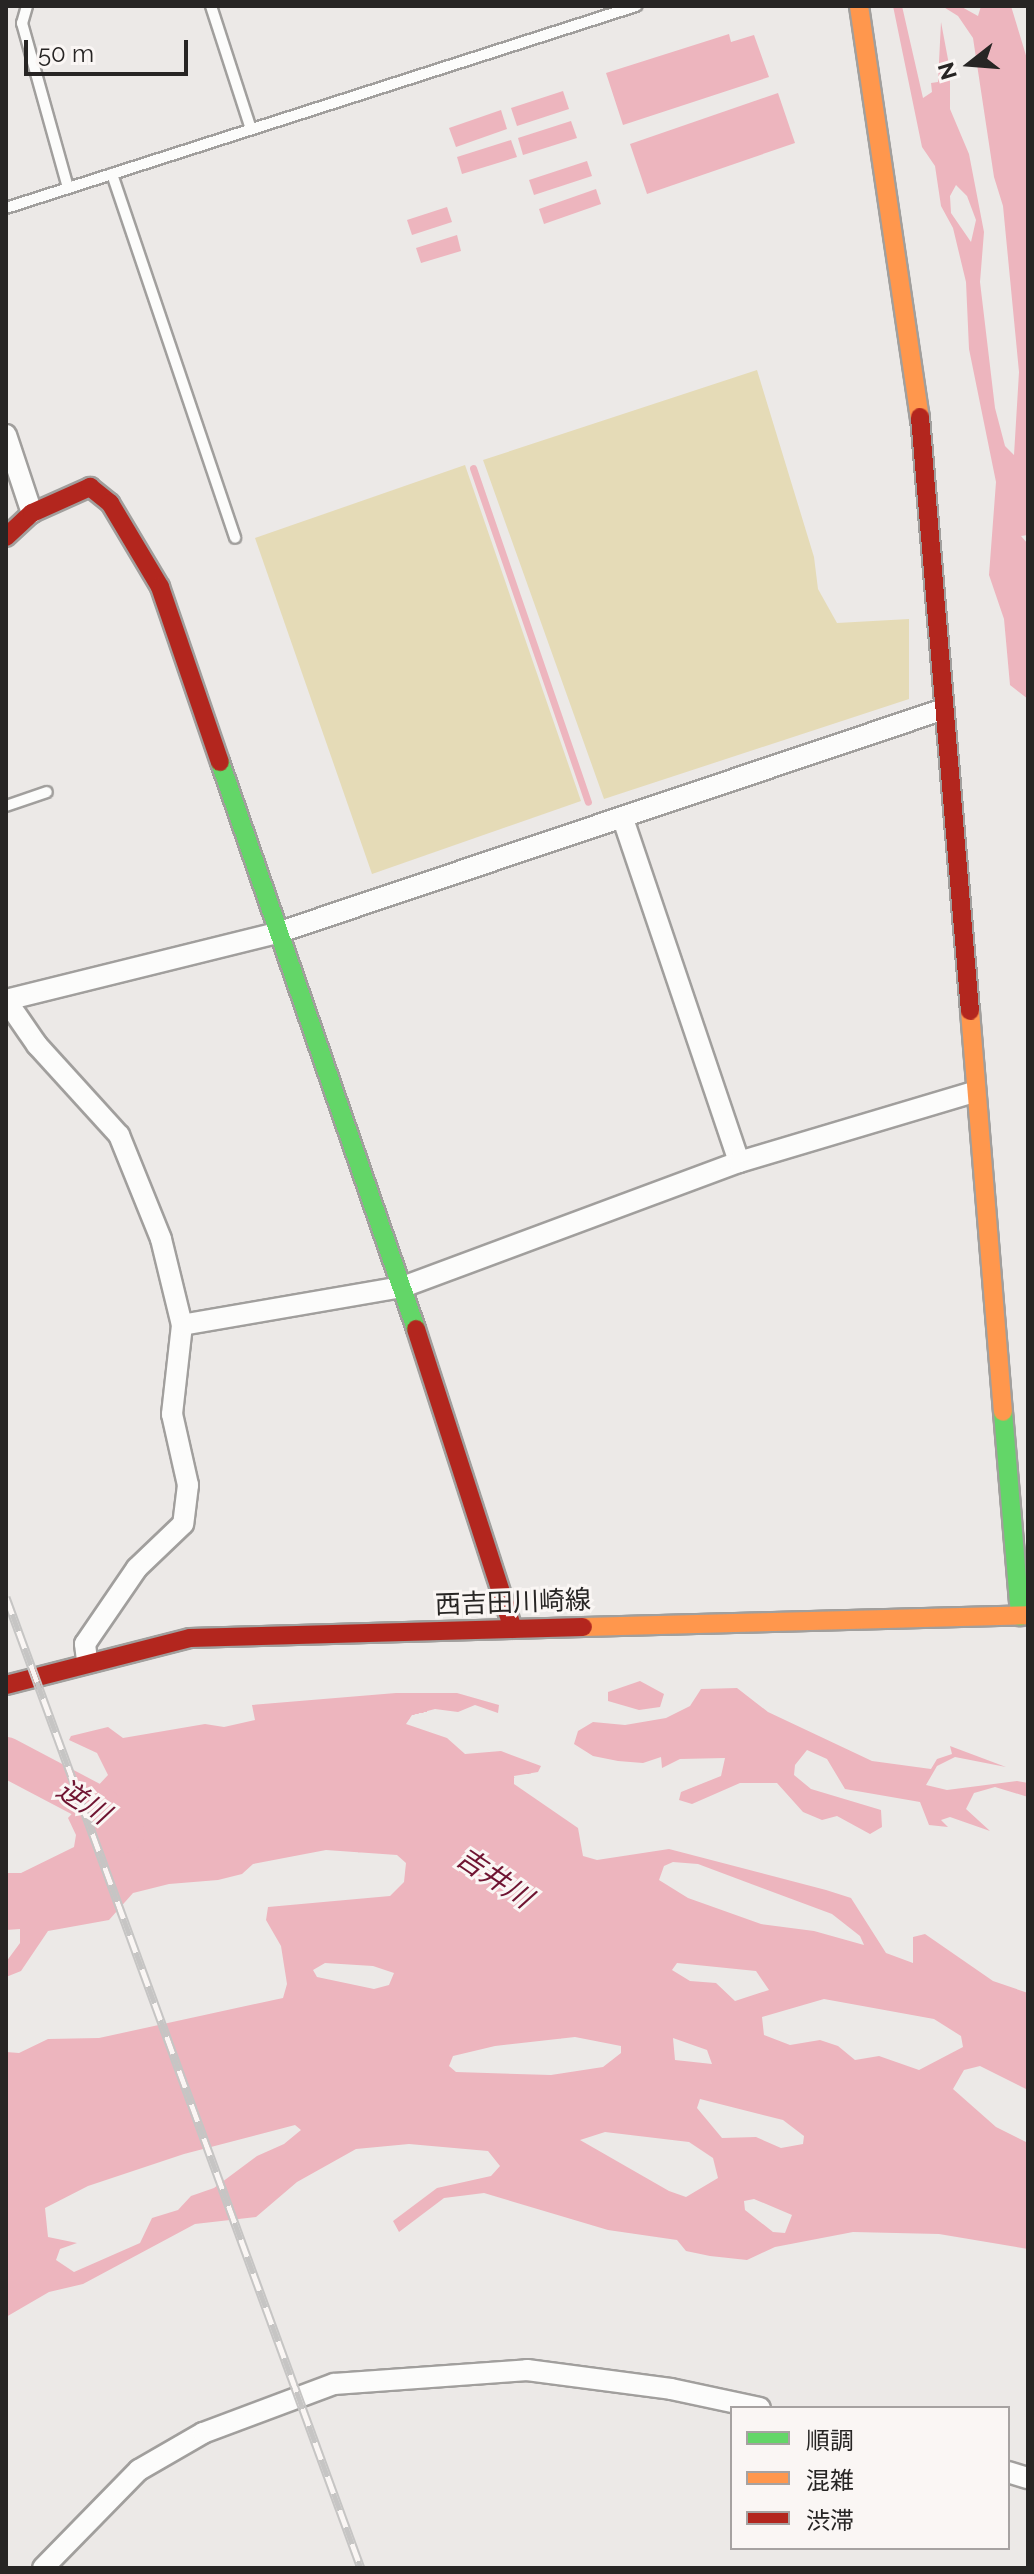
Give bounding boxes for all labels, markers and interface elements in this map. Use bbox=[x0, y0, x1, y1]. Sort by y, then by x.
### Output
scale bar bbox=[28, 24, 192, 74]
north arrow bbox=[930, 24, 1010, 104]
text: 50 m bbox=[38, 39, 94, 68]
text: N bbox=[932, 59, 962, 83]
street label: 西吉田川崎線 bbox=[435, 1585, 591, 1621]
water label: 逆川 bbox=[50, 1773, 116, 1831]
water label: 吉井川 bbox=[450, 1841, 538, 1915]
legend bbox=[730, 2406, 1010, 2550]
text: 順調 bbox=[806, 2426, 854, 2455]
text: 混雑 bbox=[806, 2466, 854, 2495]
text: 渋滞 bbox=[806, 2506, 854, 2535]

